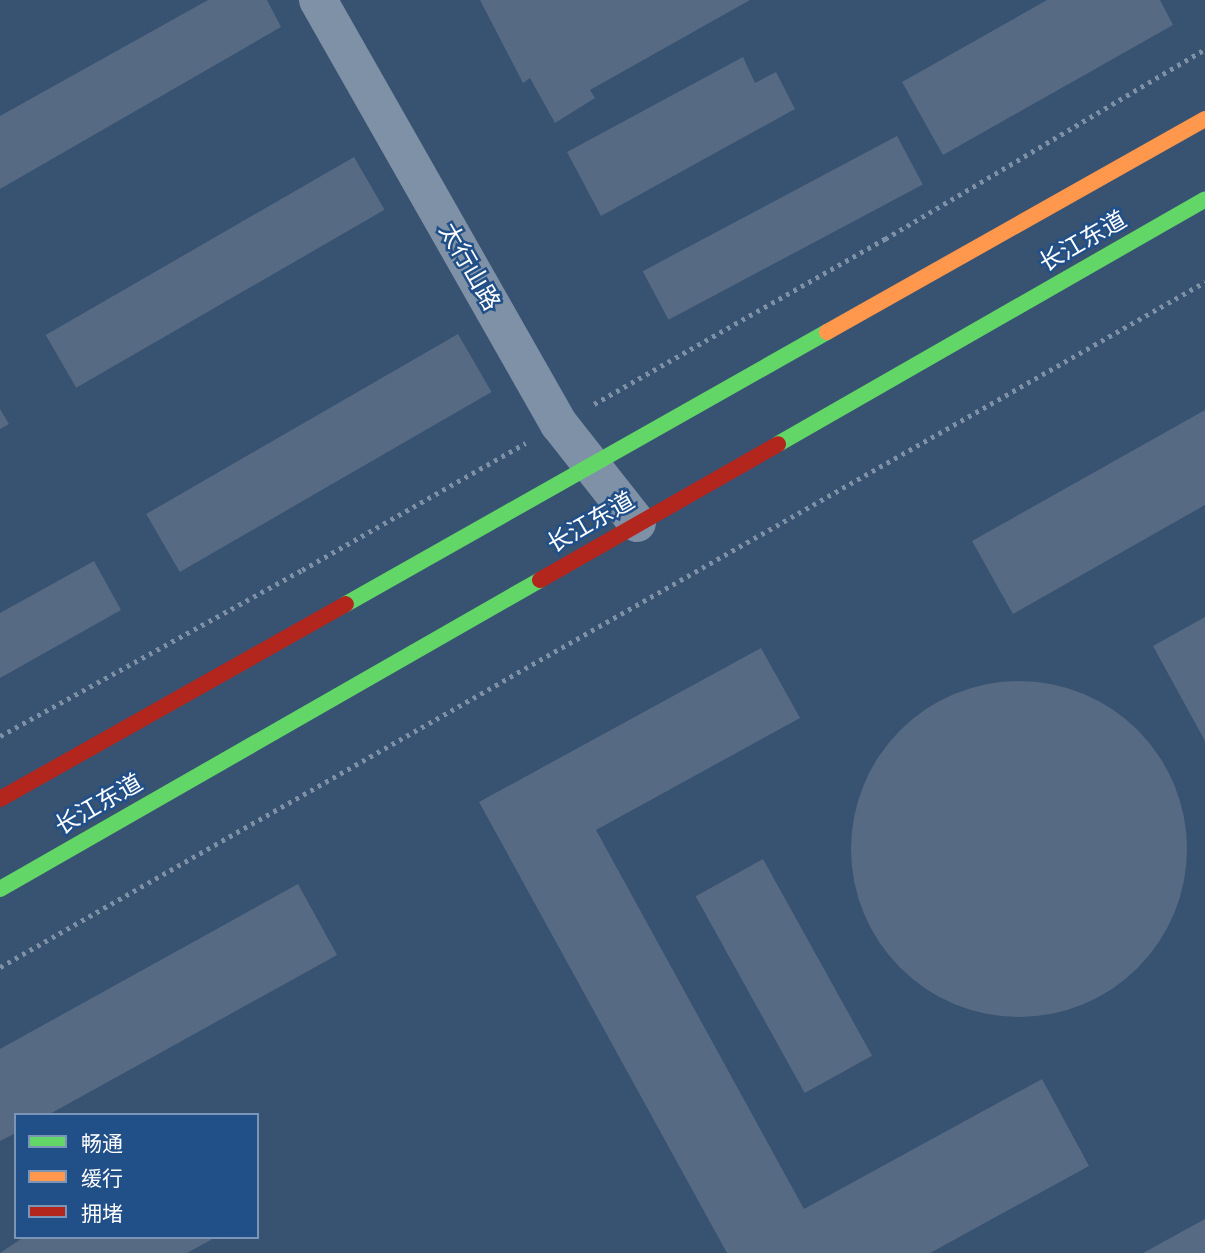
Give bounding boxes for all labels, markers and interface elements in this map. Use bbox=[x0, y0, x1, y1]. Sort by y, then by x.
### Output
street label: 长江东道 bbox=[1034, 206, 1132, 278]
street label: 太行山路 bbox=[433, 218, 505, 316]
street label: 长江东道 bbox=[542, 487, 640, 559]
street label: 长江东道 bbox=[50, 769, 148, 841]
legend bbox=[14, 1113, 259, 1239]
text: 畅通 bbox=[81, 1132, 123, 1157]
text: 缓行 bbox=[81, 1167, 123, 1192]
text: 拥堵 bbox=[81, 1202, 123, 1227]

